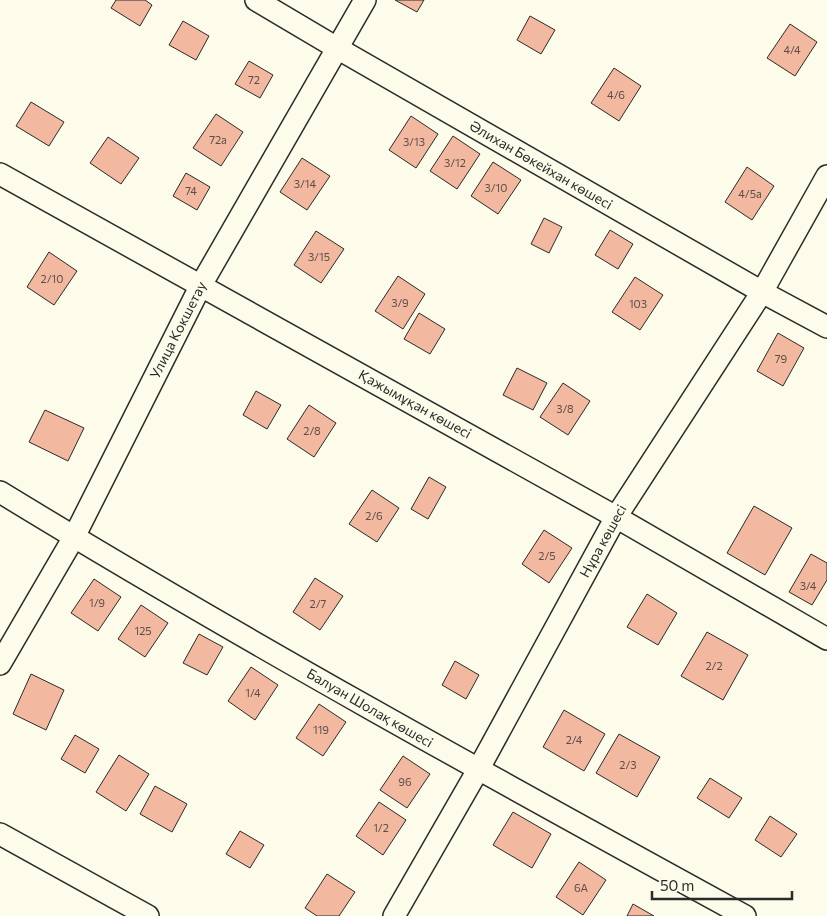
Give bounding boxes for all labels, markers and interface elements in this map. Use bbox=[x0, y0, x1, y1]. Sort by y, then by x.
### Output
house number: 4/4 bbox=[783, 43, 801, 56]
house number: 72 bbox=[248, 73, 260, 86]
house number: 4/6 bbox=[607, 88, 625, 101]
street label: Әлихан Бөкейхан көшесі bbox=[467, 117, 616, 213]
house number: 72а bbox=[209, 133, 227, 146]
house number: 3/13 bbox=[403, 135, 425, 148]
house number: 3/12 bbox=[444, 156, 466, 169]
house number: 3/14 bbox=[294, 177, 317, 190]
house number: 3/10 bbox=[485, 181, 507, 194]
house number: 74 bbox=[185, 184, 197, 197]
house number: 4/5а bbox=[738, 187, 762, 200]
house number: 3/15 bbox=[308, 250, 330, 263]
house number: 2/10 bbox=[41, 272, 63, 285]
street label: Улица Кокшетау bbox=[146, 278, 209, 381]
house number: 3/9 bbox=[391, 296, 409, 309]
house number: 103 bbox=[629, 297, 647, 310]
house number: 79 bbox=[775, 352, 788, 365]
street label: Қажымұқан көшесі bbox=[356, 365, 475, 442]
house number: 3/8 bbox=[556, 402, 574, 415]
house number: 2/8 bbox=[303, 424, 321, 437]
street label: Нұра көшесі bbox=[576, 501, 630, 580]
house number: 2/6 bbox=[365, 509, 383, 522]
house number: 2/5 bbox=[538, 549, 556, 562]
house number: 3/4 bbox=[800, 579, 817, 592]
house number: 1/9 bbox=[89, 596, 105, 609]
house number: 2/7 bbox=[310, 597, 327, 610]
house number: 125 bbox=[134, 624, 152, 637]
house number: 2/2 bbox=[705, 659, 723, 672]
street label: Балуан Шолақ көшесі bbox=[304, 664, 436, 751]
house number: 1/4 bbox=[245, 686, 261, 699]
house number: 119 bbox=[313, 723, 329, 736]
house number: 2/4 bbox=[566, 733, 583, 746]
house number: 2/3 bbox=[619, 758, 637, 771]
house number: 96 bbox=[398, 775, 412, 788]
house number: 1/2 bbox=[373, 821, 389, 834]
scale bar bbox=[652, 868, 792, 900]
text: 50 m bbox=[660, 876, 694, 894]
house number: 6А bbox=[574, 881, 588, 894]

